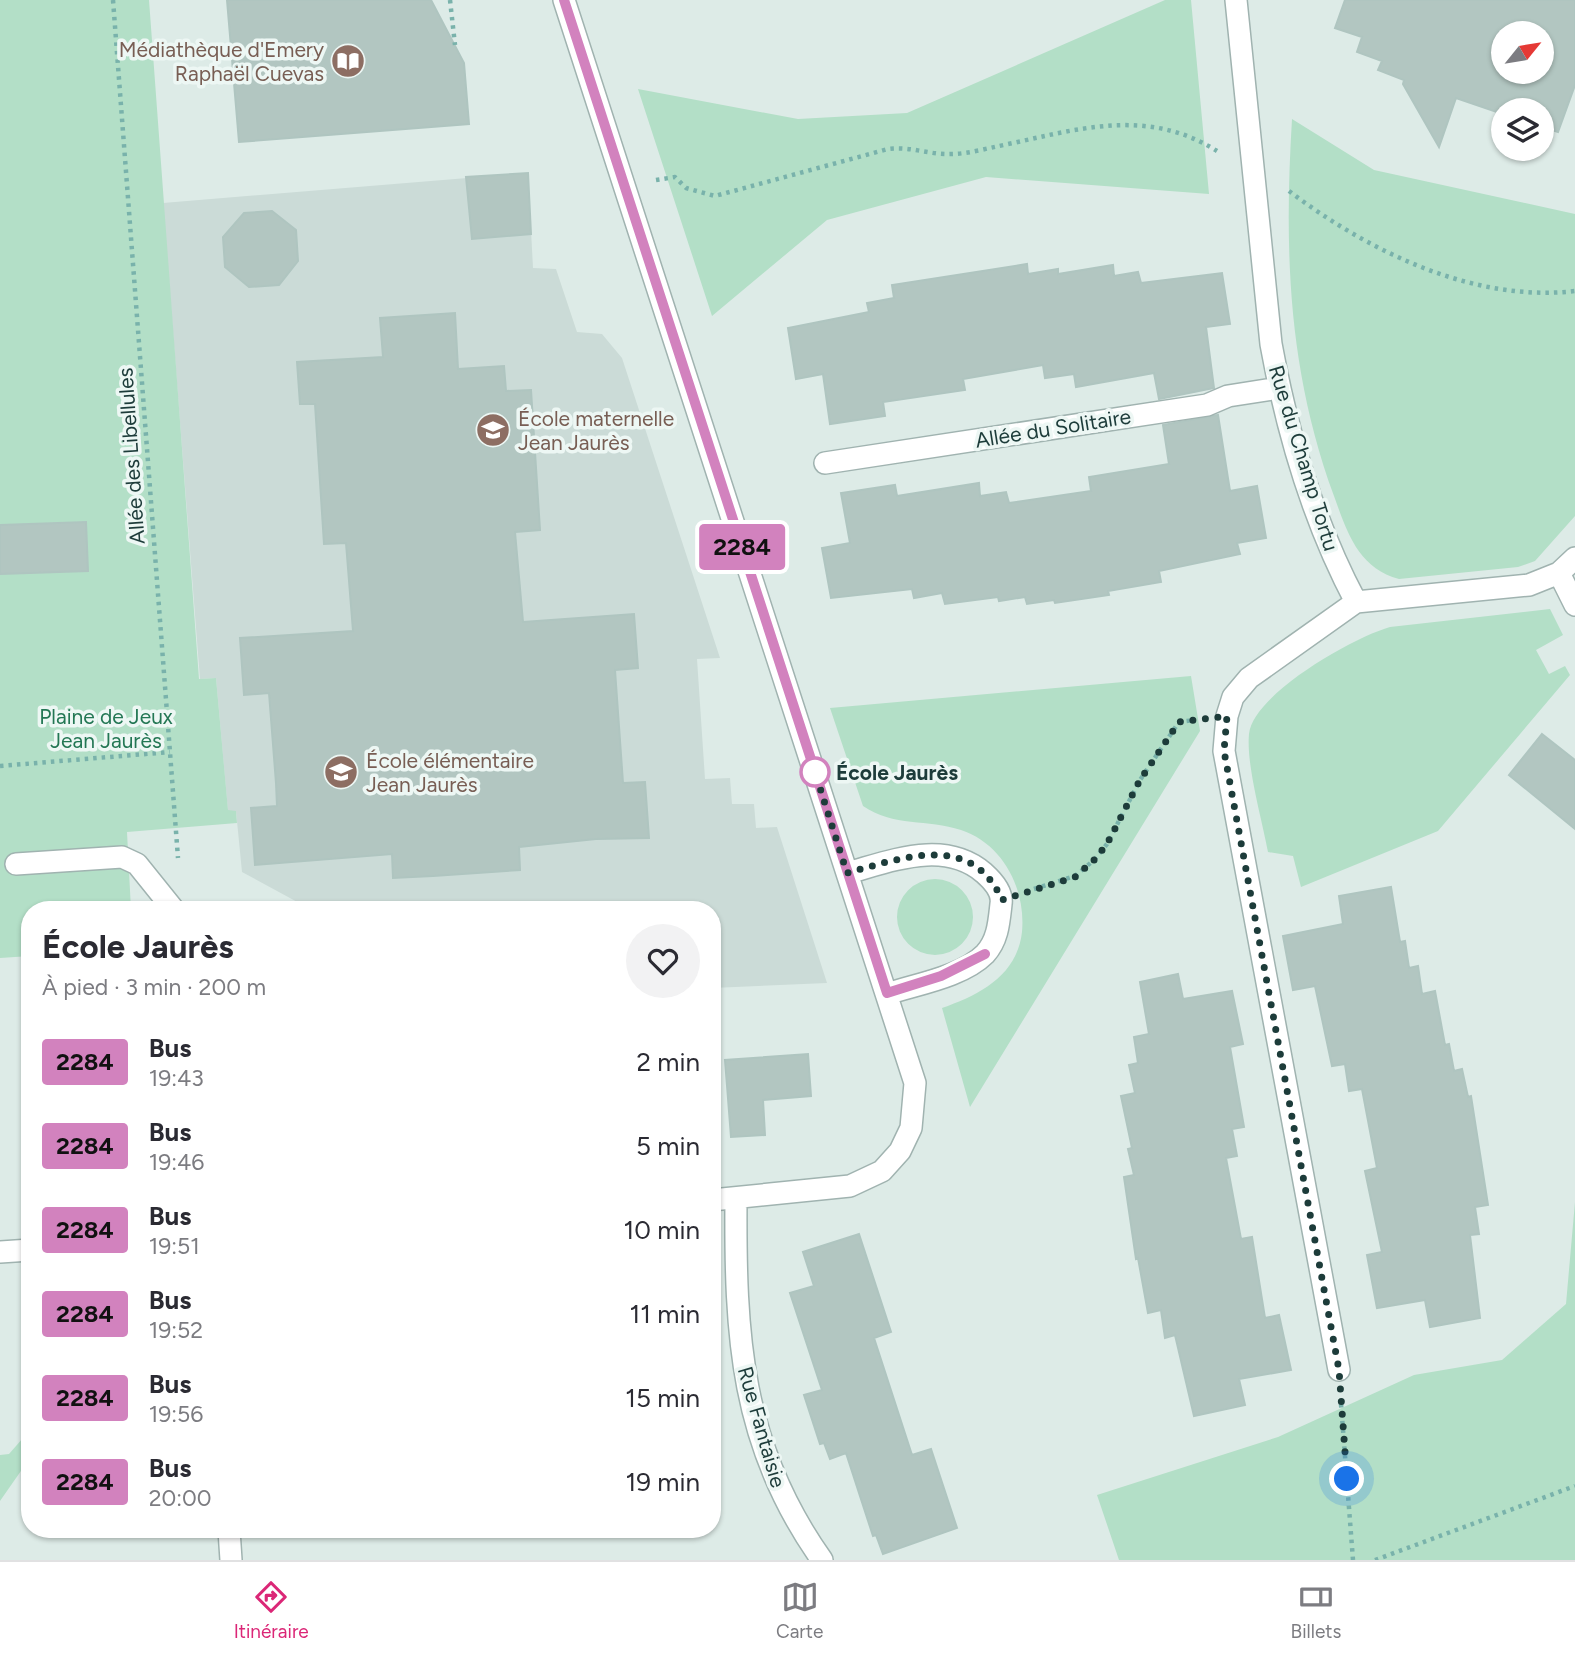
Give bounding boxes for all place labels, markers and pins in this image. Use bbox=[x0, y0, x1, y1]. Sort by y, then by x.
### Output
place label: Médiathèque d'Emery Raphaël Cuevas bbox=[119, 37, 324, 86]
library icon: Médiathèque d'Emery Raphaël Cuevas bbox=[329, 42, 367, 80]
place label: École maternelle Jean Jaurès bbox=[518, 406, 674, 455]
school or university icon: École maternelle Jean Jaurès bbox=[474, 411, 512, 449]
place label: École élémentaire Jean Jaurès bbox=[366, 748, 534, 797]
school or university icon: École élémentaire Jean Jaurès bbox=[322, 753, 360, 791]
marker: École Jaurès bbox=[800, 757, 830, 787]
place label: École Jaurès bbox=[836, 760, 958, 785]

